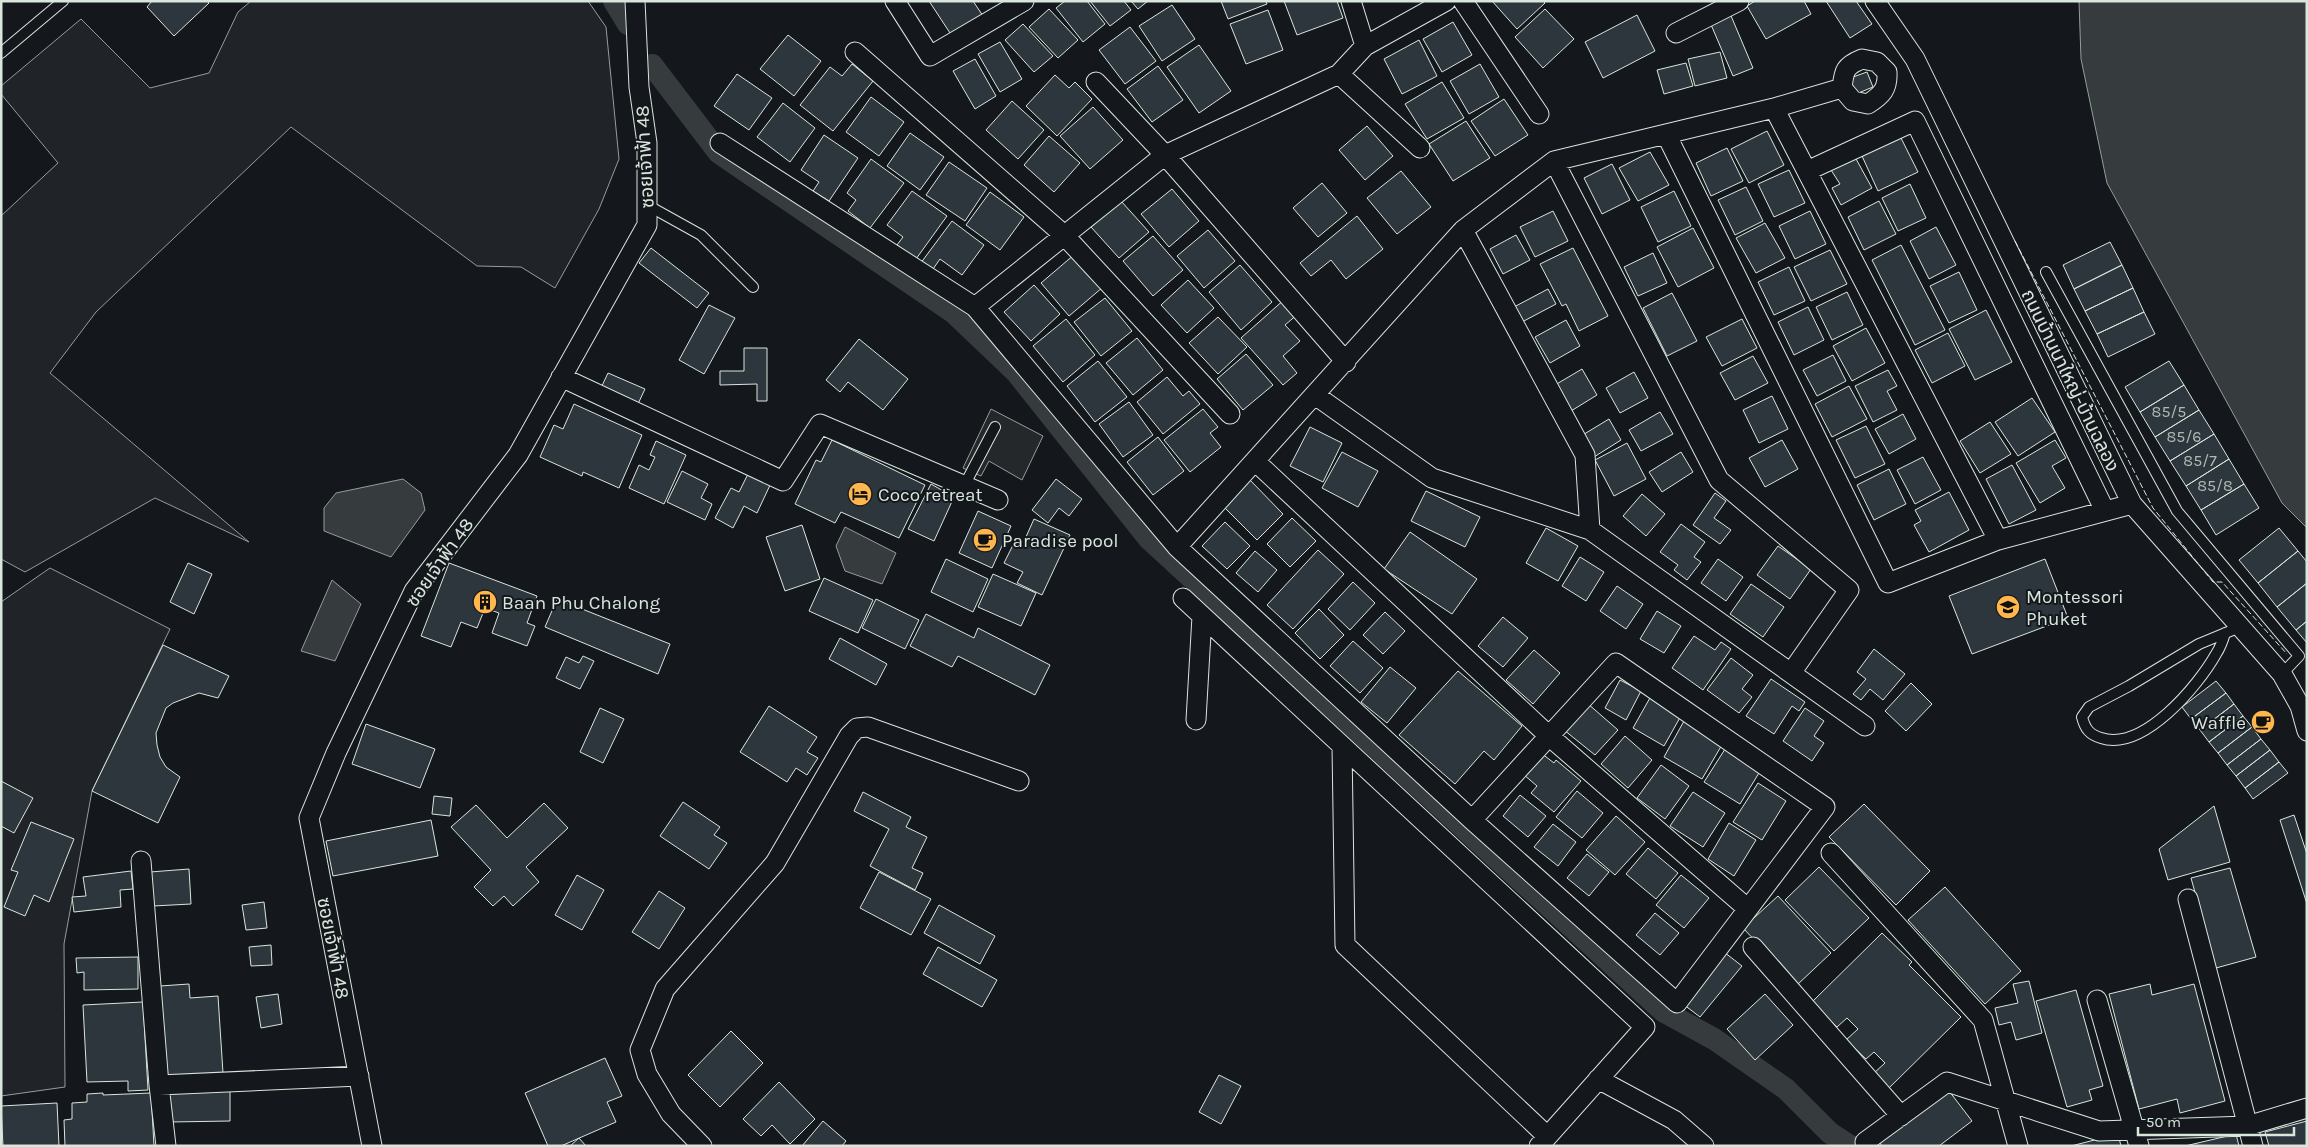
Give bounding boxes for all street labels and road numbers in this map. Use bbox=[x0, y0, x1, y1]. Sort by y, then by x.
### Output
street label: ซอยเจ้าฟ้า 48 bbox=[630, 105, 659, 209]
street label: ถนนบ้านนาใหญ่-บ้านฉลอง bbox=[2016, 285, 2125, 475]
street label: ซอยเจ้าฟ้า 48 bbox=[400, 513, 478, 611]
street label: ซอยเจ้าฟ้า 48 bbox=[312, 895, 355, 1001]

